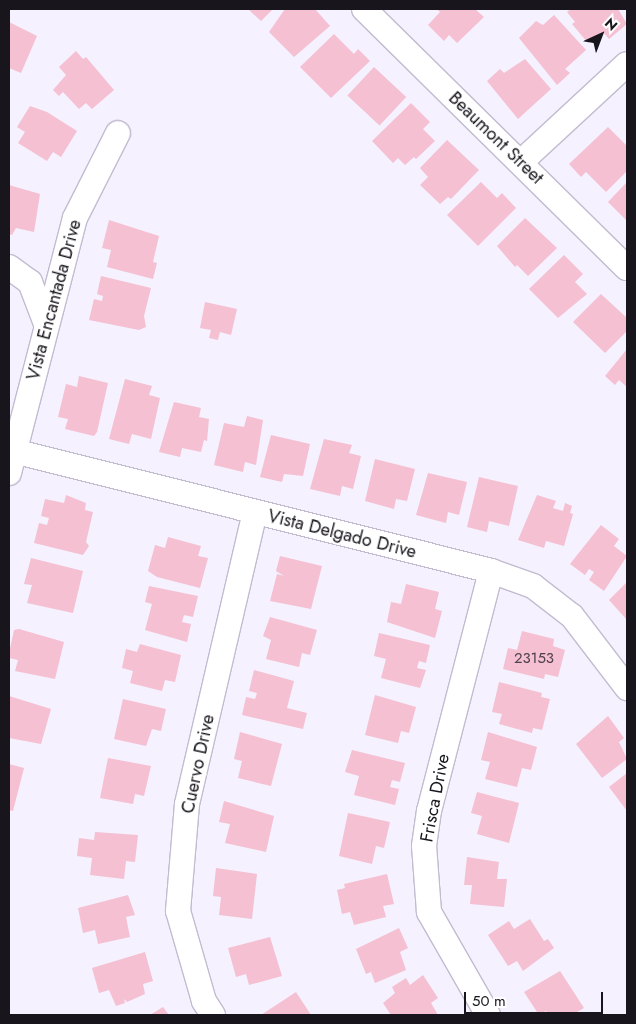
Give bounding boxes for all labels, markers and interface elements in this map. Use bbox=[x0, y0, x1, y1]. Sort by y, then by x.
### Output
north arrow bbox=[576, 10, 626, 60]
text: N bbox=[600, 13, 622, 35]
street label: Beaumont Street bbox=[444, 87, 548, 189]
street label: Vista Encantada Drive bbox=[22, 217, 86, 383]
street label: Vista Delgado Drive bbox=[266, 505, 418, 563]
house number: 23153 bbox=[514, 650, 554, 668]
street label: Cuervo Drive bbox=[177, 713, 219, 815]
street label: Frisca Drive bbox=[416, 752, 454, 844]
scale bar bbox=[466, 982, 605, 1014]
text: 50 m bbox=[472, 990, 506, 1012]

